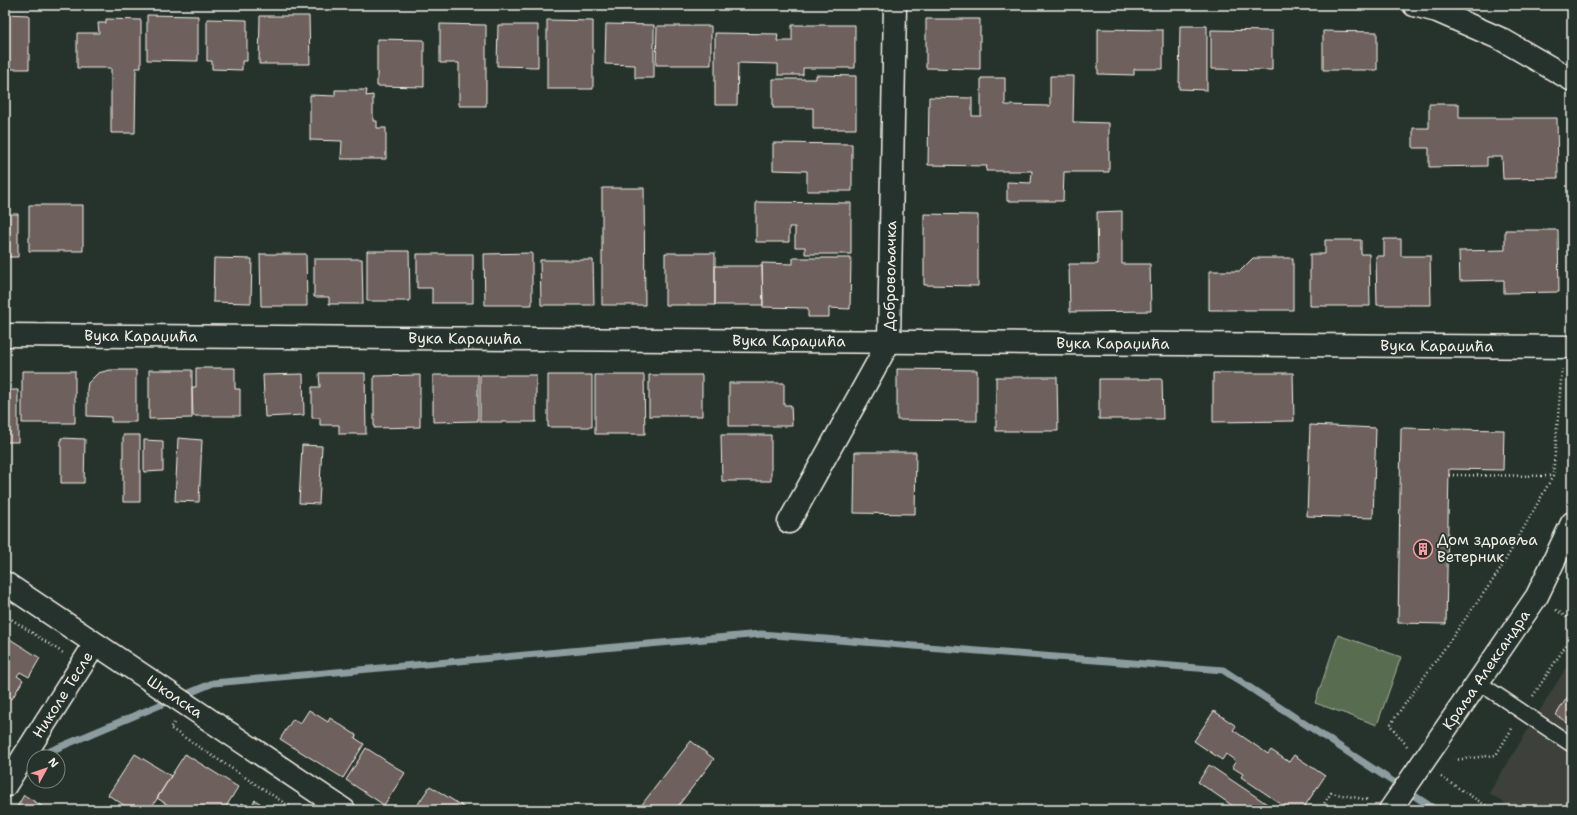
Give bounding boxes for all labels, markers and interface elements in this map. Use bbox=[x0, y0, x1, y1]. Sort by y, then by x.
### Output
street label: Добровољачка bbox=[879, 220, 901, 331]
street label: Вука Караџића bbox=[84, 326, 198, 346]
street label: Вука Караџића bbox=[408, 328, 522, 349]
street label: Вука Караџића bbox=[732, 331, 846, 351]
street label: Вука Караџића bbox=[1056, 333, 1170, 354]
street label: Вука Караџића bbox=[1380, 336, 1494, 356]
place label: Дом здравља Ветерник bbox=[1437, 530, 1538, 567]
building icon: Дом здравља Ветерник bbox=[1412, 538, 1434, 560]
street label: Краља Александра bbox=[1438, 605, 1535, 734]
street label: Николе Тесле bbox=[28, 648, 98, 742]
street label: Школска bbox=[143, 671, 207, 723]
north arrow bbox=[26, 749, 66, 789]
text: N bbox=[45, 755, 62, 771]

